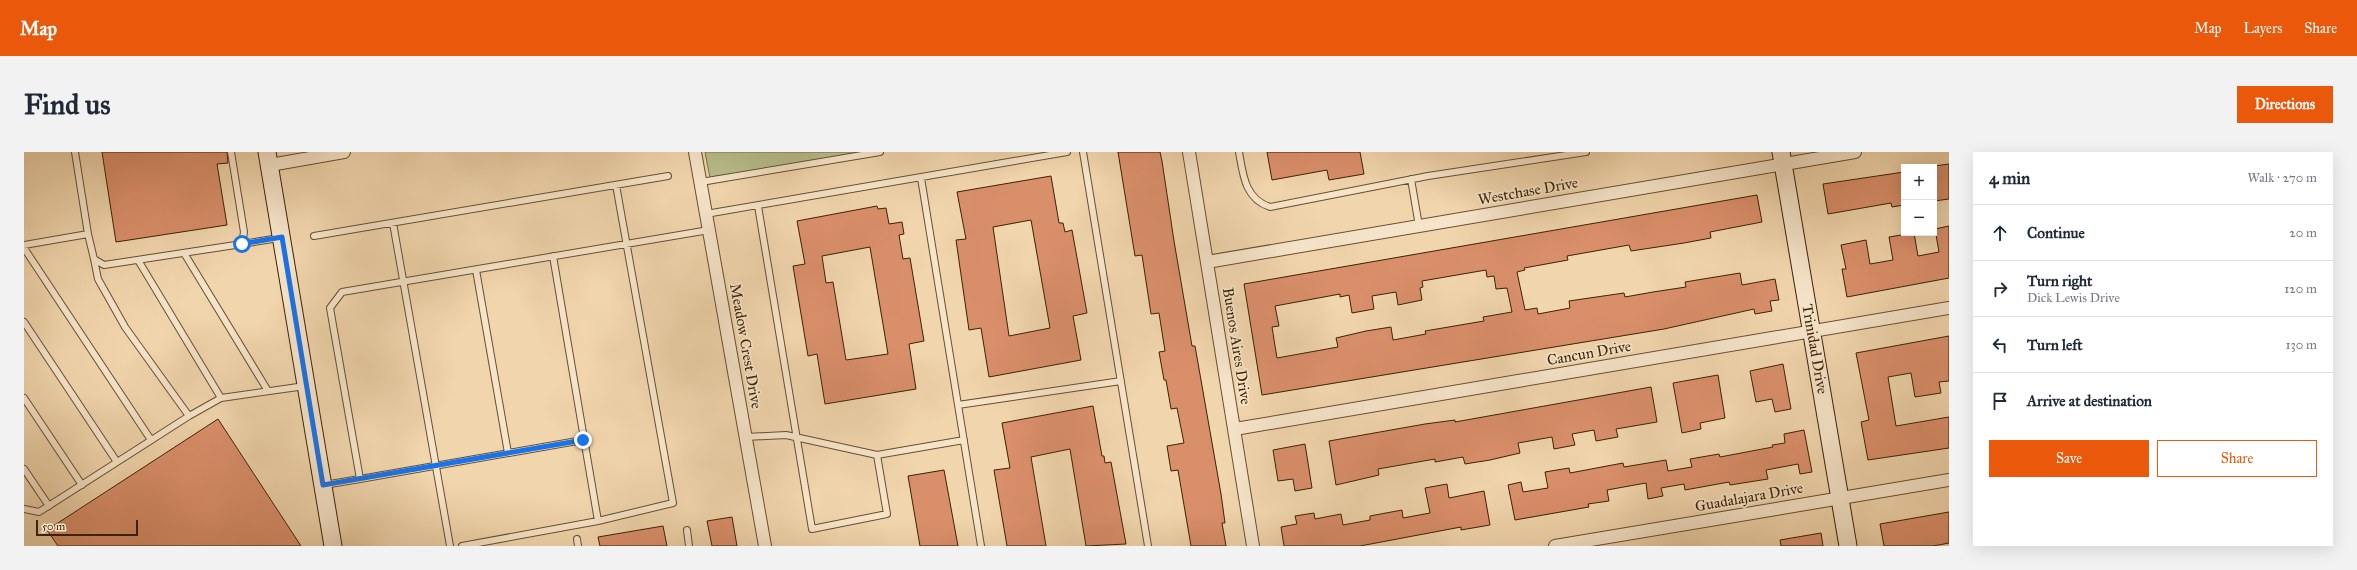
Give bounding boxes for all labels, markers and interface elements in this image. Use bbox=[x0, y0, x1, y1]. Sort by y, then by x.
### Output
text: Map bbox=[20, 17, 57, 40]
text: Map bbox=[2194, 20, 2222, 37]
text: Layers bbox=[2244, 20, 2282, 37]
text: Share bbox=[2304, 20, 2337, 37]
button: Directions bbox=[2237, 86, 2333, 123]
text: Find us bbox=[24, 87, 110, 122]
map controls bbox=[1901, 164, 1937, 236]
button: + bbox=[1901, 164, 1937, 200]
text: 4 min bbox=[1989, 168, 2030, 189]
text: Walk · 270 m bbox=[2248, 170, 2317, 186]
street label: Westchase Drive bbox=[1477, 173, 1579, 209]
button: − bbox=[1901, 200, 1937, 236]
icon: ahead bbox=[1989, 222, 2011, 244]
text: Continue bbox=[2027, 224, 2085, 242]
text: 20 m bbox=[2289, 225, 2317, 241]
route start bbox=[233, 235, 251, 253]
text: Turn right bbox=[2027, 272, 2092, 290]
icon: right bbox=[1989, 278, 2011, 300]
text: 120 m bbox=[2284, 281, 2317, 297]
street label: Meadow Crest Drive bbox=[726, 282, 766, 410]
street label: Buenos Aires Drive bbox=[1219, 286, 1255, 406]
text: Dick Lewis Drive bbox=[2027, 290, 2120, 306]
street label: Trinidad Drive bbox=[1798, 303, 1832, 395]
icon: left bbox=[1989, 334, 2011, 356]
text: Turn left bbox=[2027, 336, 2083, 354]
street label: Cancun Drive bbox=[1546, 337, 1632, 369]
text: 130 m bbox=[2285, 337, 2317, 353]
icon: arrive bbox=[1989, 390, 2011, 412]
text: Arrive at destination bbox=[2027, 392, 2152, 410]
route end bbox=[574, 431, 592, 449]
button: Save bbox=[1989, 440, 2149, 477]
button: Share bbox=[2157, 440, 2317, 477]
street label: Guadalajara Drive bbox=[1694, 479, 1804, 515]
scale bar bbox=[36, 518, 138, 537]
text: 50 m bbox=[42, 520, 65, 533]

